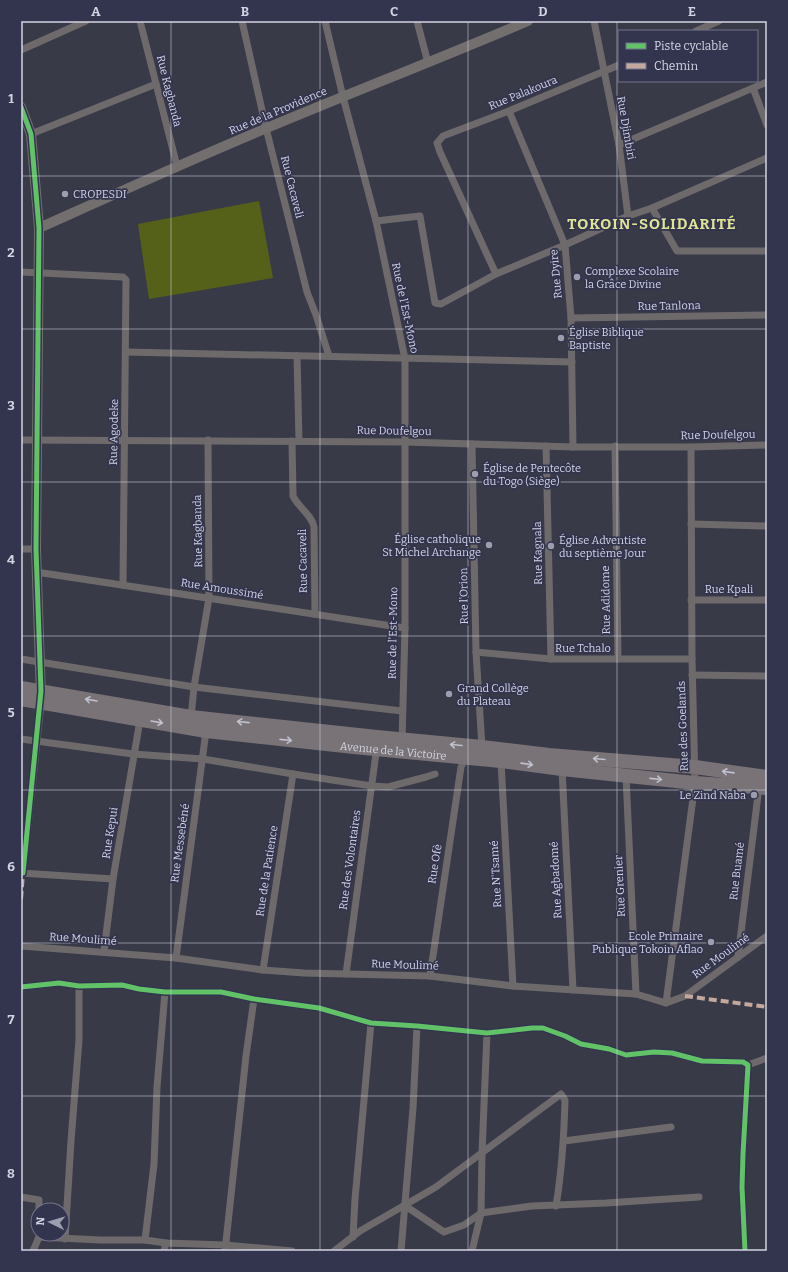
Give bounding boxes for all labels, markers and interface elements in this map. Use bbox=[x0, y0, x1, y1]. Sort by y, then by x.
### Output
text: A bbox=[91, 4, 101, 19]
text: B bbox=[241, 4, 249, 19]
text: C bbox=[390, 4, 398, 19]
text: D bbox=[538, 4, 548, 19]
text: E bbox=[688, 4, 696, 19]
legend bbox=[618, 30, 758, 82]
text: Piste cyclable bbox=[654, 39, 728, 53]
street label: Rue Kagbanda bbox=[154, 54, 184, 128]
text: Chemin bbox=[654, 59, 698, 73]
street label: Rue Palakoura bbox=[487, 73, 559, 113]
street label: Rue de la Providence bbox=[227, 84, 329, 138]
text: 1 bbox=[8, 91, 14, 106]
street label: Rue Djimbiri bbox=[614, 95, 638, 162]
street label: Rue Cacaveli bbox=[278, 154, 306, 220]
place label: CROPESDI bbox=[73, 188, 127, 201]
marker: CROPESDI bbox=[60, 189, 70, 199]
district label: TOKOIN-SOLIDARITÉ bbox=[567, 215, 737, 233]
text: 2 bbox=[7, 245, 15, 260]
street label: Rue Dyire bbox=[547, 249, 565, 299]
street label: Rue de l'Est-Mono bbox=[389, 261, 421, 355]
place label: Complexe Scolaire la Grâce Divine bbox=[585, 265, 679, 291]
marker: Complexe Scolaire la Grâce Divine bbox=[572, 272, 582, 282]
street label: Rue Tanlona bbox=[637, 299, 701, 313]
place label: Église Biblique Baptiste bbox=[569, 325, 644, 352]
marker: Église Biblique Baptiste bbox=[556, 333, 566, 343]
text: 3 bbox=[7, 398, 15, 413]
street label: Rue Agodeke bbox=[107, 399, 121, 465]
street label: Rue Doufelgou bbox=[356, 424, 432, 438]
street label: Rue Doufelgou bbox=[680, 428, 756, 442]
place label: Église de Pentecôte du Togo (Siège) bbox=[483, 461, 581, 488]
marker: Église de Pentecôte du Togo (Siège) bbox=[470, 469, 480, 479]
street label: Rue Kagbanda bbox=[191, 494, 205, 568]
street label: Rue Kagnala bbox=[531, 521, 545, 585]
street label: Rue Cacaveli bbox=[296, 528, 310, 593]
place label: Église catholique St Michel Archange bbox=[382, 532, 481, 559]
place label: Église Adventiste du septième Jour bbox=[559, 533, 646, 560]
marker: Église catholique St Michel Archange bbox=[484, 540, 494, 550]
marker: Église Adventiste du septième Jour bbox=[546, 541, 556, 551]
text: 4 bbox=[7, 552, 15, 567]
street label: Rue Adidome bbox=[599, 565, 613, 635]
street label: Rue l'Orion bbox=[457, 568, 471, 624]
street label: Rue Amoussimé bbox=[180, 576, 264, 602]
street label: Rue Kpali bbox=[705, 583, 754, 596]
street label: Rue de l'Est-Mono bbox=[386, 587, 400, 679]
street label: Rue Tchalo bbox=[555, 642, 611, 655]
street label: Rue des Goelands bbox=[675, 681, 691, 771]
place label: Grand Collège du Plateau bbox=[457, 682, 529, 708]
marker: Grand Collège du Plateau bbox=[444, 689, 454, 699]
one-way arrow bbox=[85, 696, 98, 704]
text: 5 bbox=[7, 705, 15, 720]
one-way arrow bbox=[151, 719, 164, 727]
one-way arrow bbox=[237, 719, 250, 726]
one-way arrow bbox=[279, 736, 292, 743]
street label: Avenue de la Victoire bbox=[339, 739, 447, 762]
one-way arrow bbox=[450, 741, 463, 748]
one-way arrow bbox=[593, 756, 606, 763]
one-way arrow bbox=[520, 760, 533, 768]
one-way arrow bbox=[722, 768, 735, 776]
one-way arrow bbox=[649, 776, 662, 783]
place label: Le Zind Naba bbox=[679, 789, 746, 802]
marker: Le Zind Naba bbox=[749, 790, 759, 800]
street label: Rue Messebéné bbox=[168, 803, 192, 883]
street label: Rue Kepui bbox=[100, 806, 121, 860]
street label: Rue des Volontaires bbox=[337, 809, 363, 911]
street label: Rue de la Patience bbox=[253, 825, 281, 917]
street label: Rue N'Tsamé bbox=[488, 840, 504, 908]
street label: Rue Agbadomé bbox=[547, 841, 565, 919]
street label: Rue Buamé bbox=[727, 841, 747, 901]
street label: Rue Ofè bbox=[425, 843, 445, 885]
street label: Rue Grenier bbox=[612, 855, 628, 917]
text: 6 bbox=[7, 859, 15, 874]
street label: Rue Moulimé bbox=[49, 930, 117, 948]
place label: Ecole Primaire Publique Tokoin Aflao bbox=[592, 930, 703, 956]
street label: Rue Moulimé bbox=[690, 931, 752, 981]
marker: Ecole Primaire Publique Tokoin Aflao bbox=[706, 937, 716, 947]
street label: Rue Moulimé bbox=[371, 957, 439, 973]
text: 7 bbox=[8, 1012, 15, 1027]
text: 8 bbox=[7, 1166, 15, 1181]
north arrow bbox=[30, 1202, 70, 1242]
text: N bbox=[34, 1216, 47, 1226]

